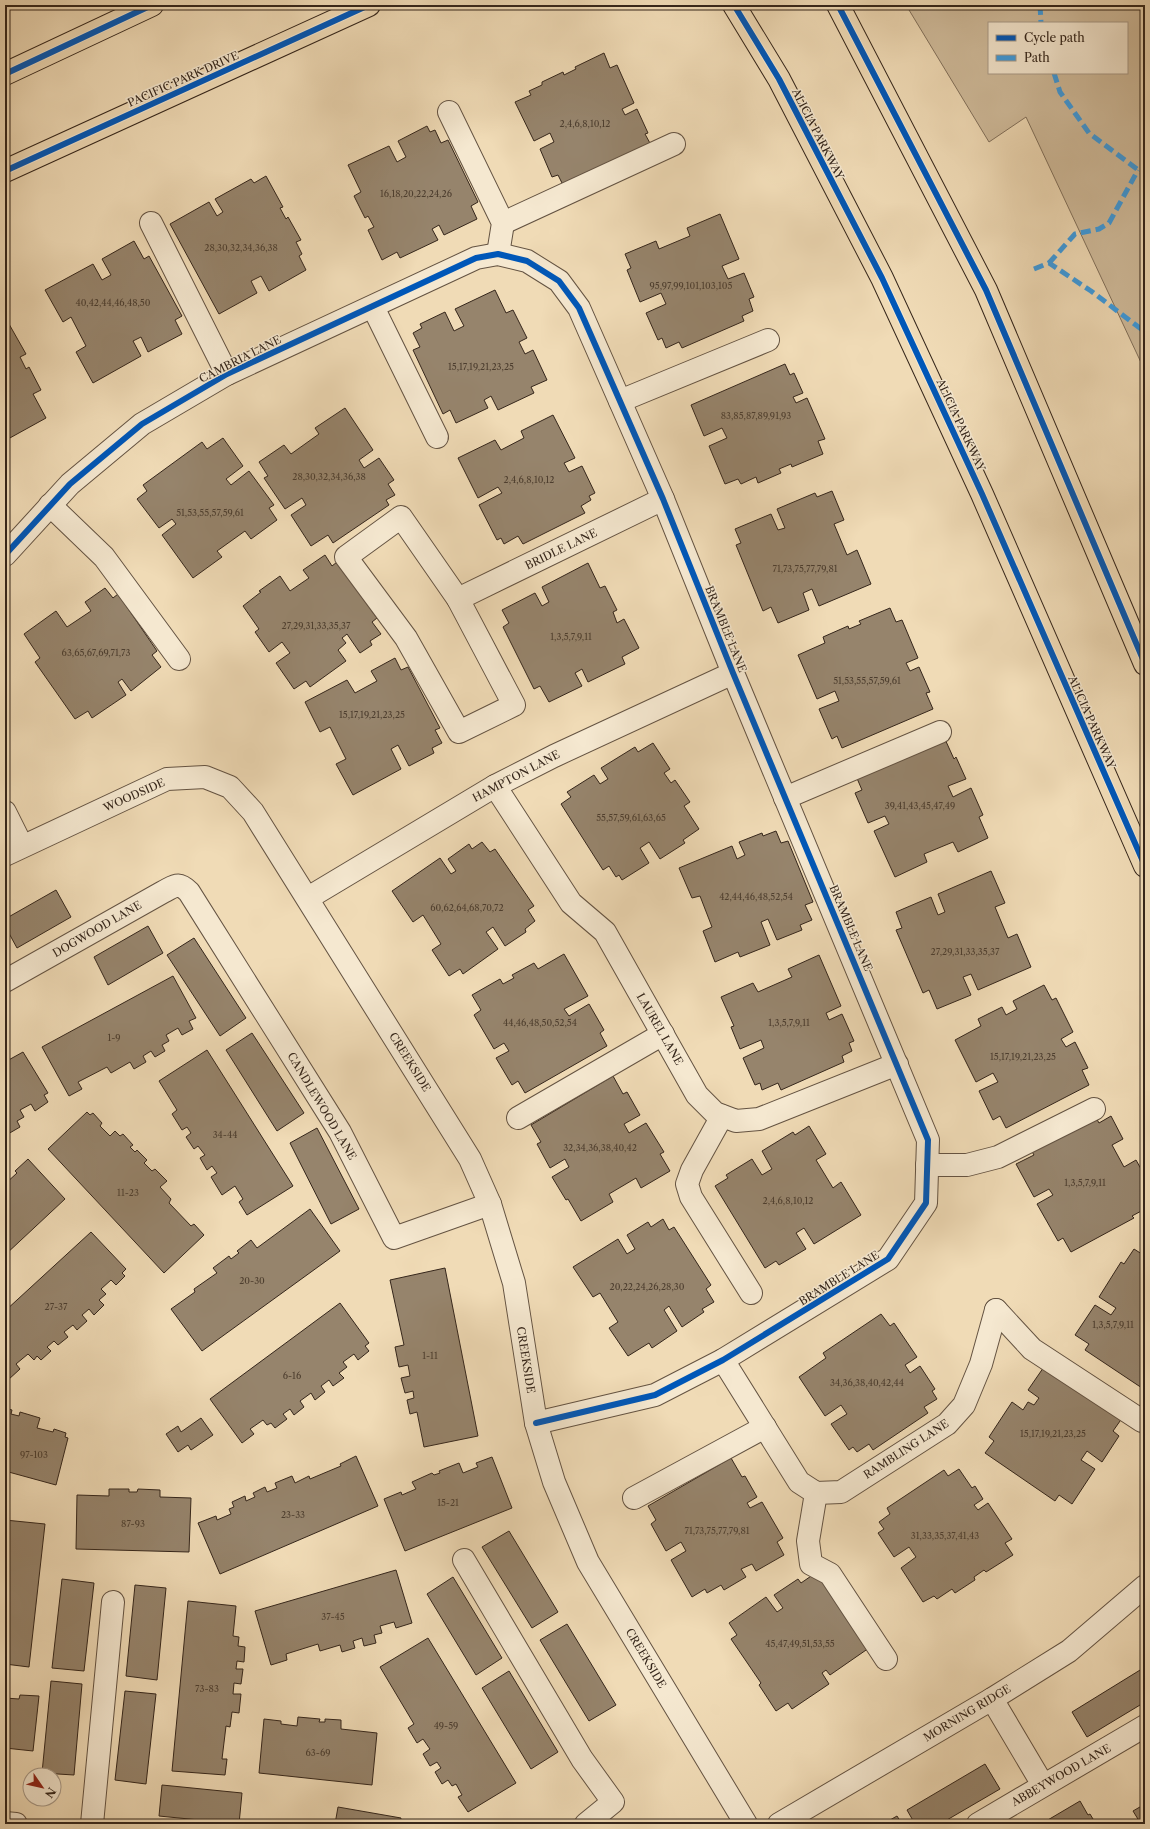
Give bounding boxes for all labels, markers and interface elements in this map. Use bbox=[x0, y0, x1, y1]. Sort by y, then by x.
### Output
legend bbox=[988, 22, 1128, 74]
text: Cycle path bbox=[1024, 30, 1085, 45]
street label: PACIFIC PARK DRIVE bbox=[125, 48, 241, 110]
text: Path bbox=[1024, 50, 1050, 65]
street label: ALICIA PARKWAY bbox=[789, 85, 847, 182]
house number: 2,4,6,8,10,12 bbox=[559, 118, 611, 129]
house number: 16,18,20,22,24,26 bbox=[380, 188, 452, 199]
house number: 28,30,32,34,36,38 bbox=[204, 242, 278, 253]
house number: 95,97,99,101,103,105 bbox=[650, 280, 733, 291]
house number: 40,42,44,46,48,50 bbox=[76, 297, 151, 308]
street label: CAMBRIA LANE bbox=[197, 332, 284, 386]
house number: 15,17,19,21,23,25 bbox=[448, 361, 514, 372]
street label: ALICIA PARKWAY bbox=[933, 376, 989, 474]
house number: 83,85,87,89,91,93 bbox=[721, 410, 791, 421]
house number: 28,30,32,34,36,38 bbox=[292, 471, 366, 482]
house number: 2,4,6,8,10,12 bbox=[503, 474, 555, 485]
house number: 51,53,55,57,59,61 bbox=[176, 507, 244, 518]
street label: BRIDLE LANE bbox=[523, 525, 600, 572]
house number: 71,73,75,77,79,81 bbox=[772, 563, 838, 574]
street label: BRAMBLE LANE bbox=[702, 584, 750, 675]
house number: 27,29,31,33,35,37 bbox=[282, 620, 351, 631]
house number: 1,3,5,7,9,11 bbox=[550, 631, 592, 642]
house number: 63,65,67,69,71,73 bbox=[62, 647, 130, 658]
street label: ALICIA PARKWAY bbox=[1065, 672, 1119, 771]
house number: 51,53,55,57,59,61 bbox=[833, 675, 901, 686]
house number: 15,17,19,21,23,25 bbox=[339, 709, 405, 720]
street label: HAMPTON LANE bbox=[470, 747, 563, 805]
street label: WOODSIDE bbox=[100, 775, 167, 815]
house number: 39,41,43,45,47,49 bbox=[885, 800, 955, 811]
house number: 55,57,59,61,63,65 bbox=[596, 812, 666, 823]
street label: BRAMBLE LANE bbox=[827, 883, 876, 974]
house number: 42,44,46,48,52,54 bbox=[719, 891, 793, 902]
street label: DOGWOOD LANE bbox=[50, 898, 144, 960]
house number: 60,62,64,68,70,72 bbox=[430, 902, 504, 913]
house number: 27,29,31,33,35,37 bbox=[931, 946, 1000, 957]
street label: LAUREL LANE bbox=[634, 990, 686, 1068]
house number: 44,46,48,50,52,54 bbox=[503, 1017, 577, 1028]
house number: 1,3,5,7,9,11 bbox=[768, 1017, 810, 1028]
street label: CREEKSIDE bbox=[386, 1030, 434, 1095]
house number: 1-9 bbox=[107, 1032, 121, 1043]
street label: CANDLEWOOD LANE bbox=[284, 1050, 360, 1163]
house number: 15,17,19,21,23,25 bbox=[990, 1051, 1056, 1062]
house number: 34-44 bbox=[213, 1129, 237, 1140]
house number: 32,34,36,38,40,42 bbox=[563, 1142, 637, 1153]
house number: 1,3,5,7,9,11 bbox=[1064, 1177, 1106, 1188]
house number: 11-23 bbox=[117, 1187, 139, 1198]
house number: 2,4,6,8,10,12 bbox=[762, 1195, 814, 1206]
street label: BRAMBLE LANE bbox=[796, 1247, 882, 1308]
house number: 20-30 bbox=[239, 1275, 265, 1286]
house number: 20,22,24,26,28,30 bbox=[610, 1281, 685, 1292]
house number: 27-37 bbox=[45, 1301, 68, 1312]
house number: 1,3,5,7,9,11 bbox=[1092, 1319, 1134, 1330]
street label: CREEKSIDE bbox=[514, 1326, 538, 1395]
house number: 1-11 bbox=[422, 1350, 438, 1361]
house number: 6-16 bbox=[283, 1370, 301, 1381]
house number: 34,36,38,40,42,44 bbox=[830, 1377, 904, 1388]
street label: RAMBLING LANE bbox=[861, 1416, 952, 1482]
house number: 15,17,19,21,23,25 bbox=[1020, 1428, 1086, 1439]
house number: 97-103 bbox=[20, 1449, 48, 1460]
house number: 15-21 bbox=[437, 1497, 459, 1508]
house number: 23-33 bbox=[281, 1509, 305, 1520]
house number: 87-93 bbox=[121, 1518, 145, 1529]
house number: 71,73,75,77,79,81 bbox=[684, 1525, 750, 1536]
house number: 31,33,35,37,41,43 bbox=[911, 1530, 979, 1541]
house number: 37-45 bbox=[321, 1611, 345, 1622]
street label: CREEKSIDE bbox=[623, 1626, 670, 1691]
house number: 45,47,49,51,53,55 bbox=[765, 1638, 835, 1649]
street label: MORNING RIDGE bbox=[921, 1681, 1014, 1745]
house number: 73-83 bbox=[195, 1683, 219, 1694]
house number: 49-59 bbox=[434, 1720, 458, 1731]
street label: ABBEYWOOD LANE bbox=[1008, 1741, 1114, 1810]
house number: 63-69 bbox=[306, 1747, 330, 1758]
north arrow bbox=[22, 1767, 62, 1807]
text: N bbox=[42, 1785, 59, 1801]

